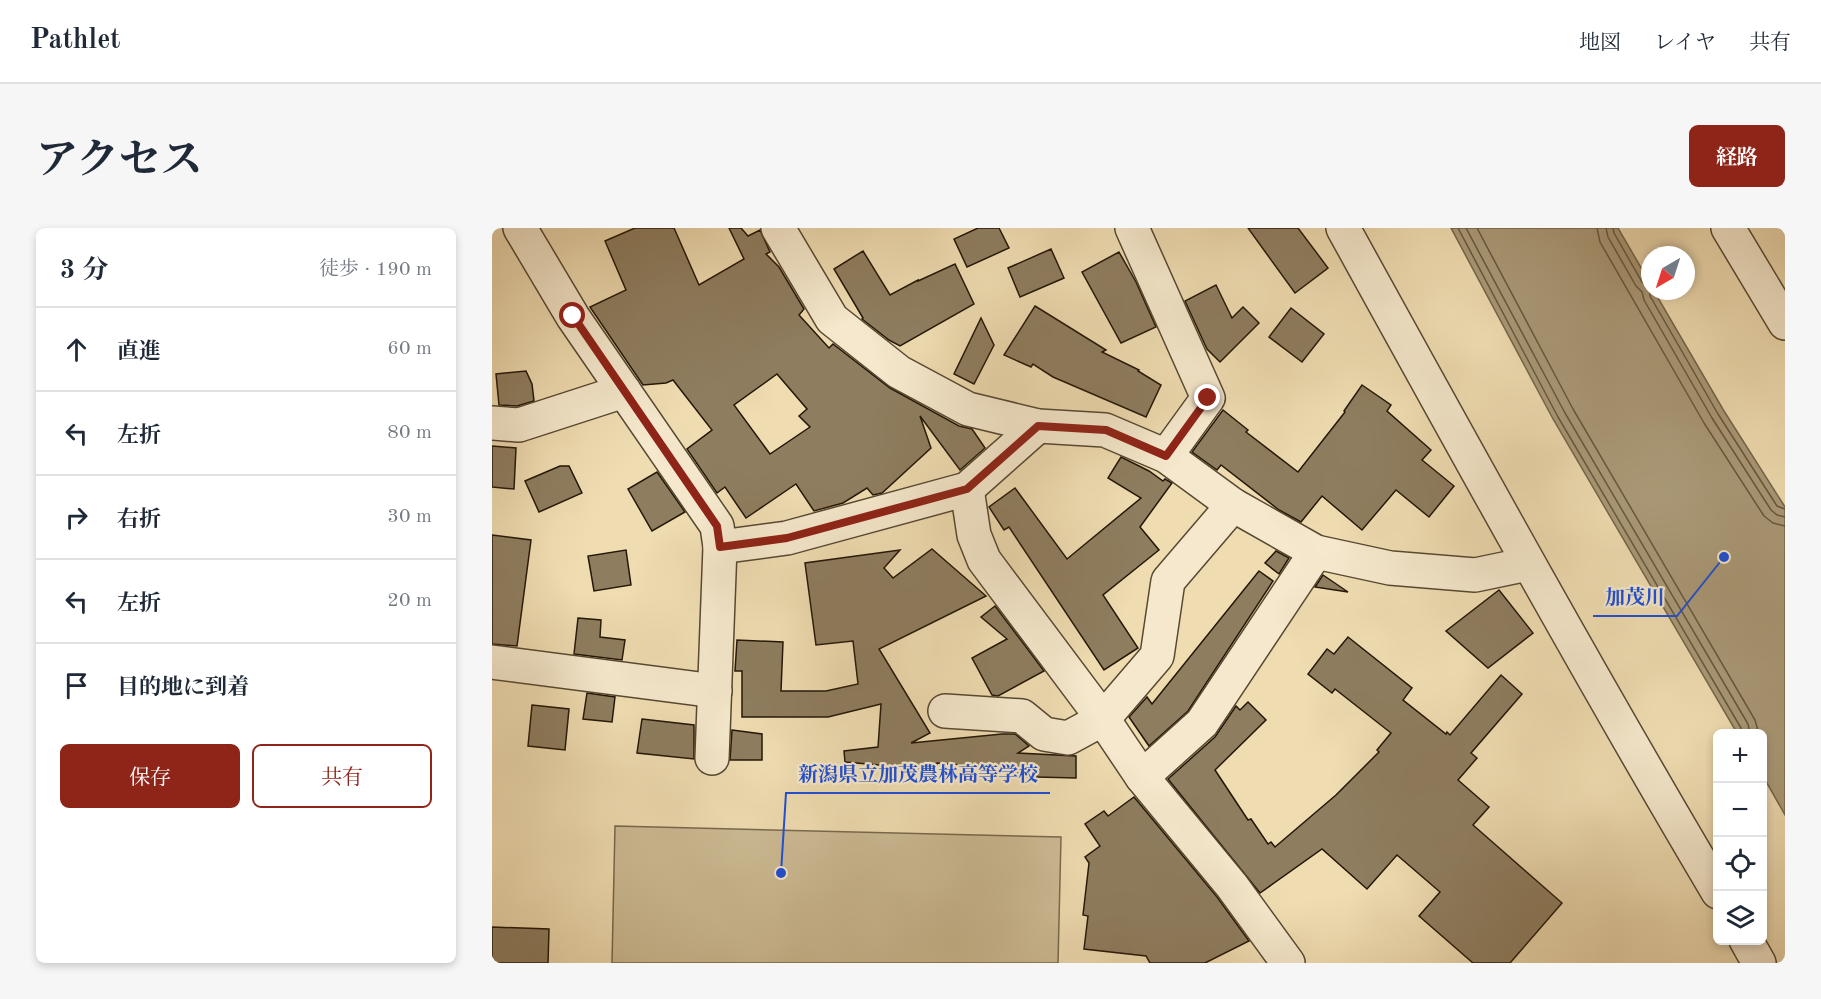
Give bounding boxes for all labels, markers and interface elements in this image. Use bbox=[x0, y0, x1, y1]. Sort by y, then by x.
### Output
text: Pathlet bbox=[30, 27, 121, 55]
text: 地図 bbox=[1579, 33, 1621, 54]
text: レイヤ bbox=[1654, 33, 1716, 54]
text: 共有 bbox=[1749, 33, 1791, 54]
button: 経路 bbox=[1689, 125, 1785, 187]
text: アクセス bbox=[36, 141, 203, 183]
north arrow bbox=[1641, 246, 1695, 300]
text: 3 分 bbox=[60, 258, 108, 284]
text: 徒歩 · 190 m bbox=[319, 260, 432, 280]
route start bbox=[559, 302, 585, 328]
icon: ahead bbox=[60, 333, 93, 366]
text: 60 m bbox=[387, 339, 432, 359]
text: 直進 bbox=[117, 341, 161, 363]
route end bbox=[1194, 384, 1220, 410]
icon: left bbox=[60, 417, 93, 450]
text: 80 m bbox=[387, 423, 432, 443]
text: 左折 bbox=[117, 425, 161, 447]
icon: right bbox=[60, 501, 93, 534]
text: 30 m bbox=[387, 507, 432, 527]
text: 右折 bbox=[117, 509, 161, 531]
callout: 加茂川 bbox=[1593, 578, 1677, 616]
icon: left bbox=[60, 585, 93, 618]
text: 加茂川 bbox=[1605, 586, 1665, 609]
text: 20 m bbox=[387, 591, 432, 611]
text: 左折 bbox=[117, 593, 161, 615]
icon: arrive bbox=[60, 669, 93, 702]
text: 目的地に到着 bbox=[117, 677, 249, 699]
map controls bbox=[1713, 729, 1767, 945]
button: + bbox=[1713, 729, 1767, 783]
button: 保存 bbox=[60, 744, 240, 808]
button: 共有 bbox=[252, 744, 432, 808]
callout: 新潟県立加茂農林高等学校 bbox=[786, 755, 1050, 793]
text: 新潟県立加茂農林高等学校 bbox=[798, 763, 1038, 786]
button: − bbox=[1713, 783, 1767, 837]
button: locate bbox=[1713, 837, 1767, 891]
button: layers bbox=[1713, 891, 1767, 945]

